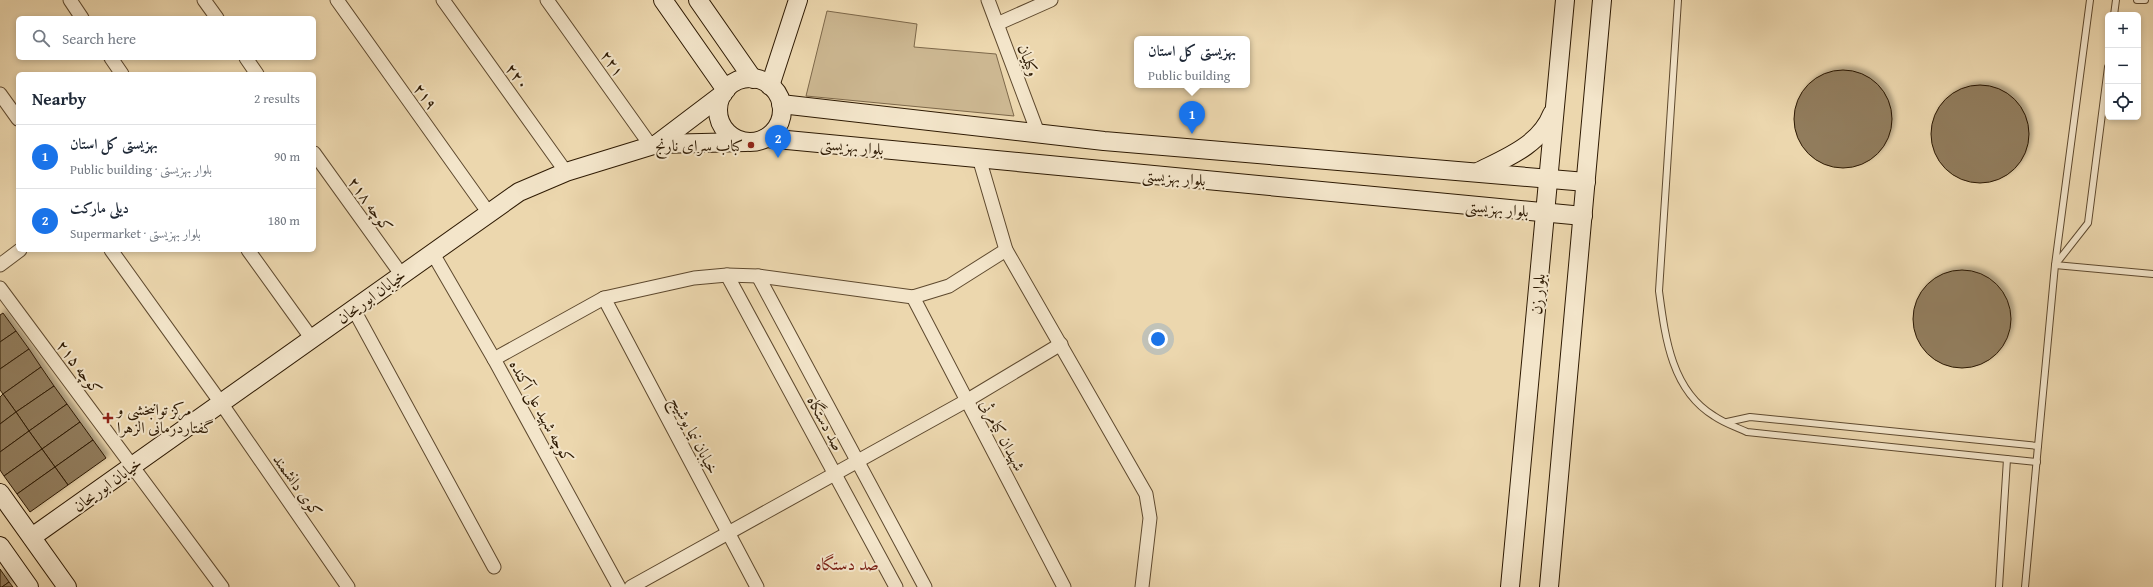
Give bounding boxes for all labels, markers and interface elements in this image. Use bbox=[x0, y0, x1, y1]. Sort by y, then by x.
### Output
map controls bbox=[2105, 12, 2141, 120]
button: + bbox=[2105, 12, 2141, 48]
search box bbox=[16, 16, 316, 60]
icon: search bbox=[30, 27, 52, 49]
text: Search here bbox=[62, 28, 136, 49]
popup bbox=[1134, 36, 1250, 88]
street label: وکیلیان bbox=[1012, 40, 1046, 80]
text: بهزیستی کل استان bbox=[1148, 40, 1236, 61]
street label: ۲۲۱ bbox=[595, 45, 631, 81]
button: − bbox=[2105, 48, 2141, 84]
street label: ۲۲۰ bbox=[500, 58, 536, 94]
text: Public building bbox=[1148, 66, 1230, 85]
street label: ۲۱۹ bbox=[408, 78, 444, 114]
button: locate bbox=[2105, 84, 2141, 120]
text: Nearby bbox=[32, 86, 86, 111]
text: 2 results bbox=[254, 89, 300, 108]
pin: 1 bbox=[1179, 101, 1205, 134]
pin: 2 bbox=[765, 125, 791, 158]
street label: بلوار بهزیستی bbox=[819, 131, 885, 161]
text: بهزیستی کل استان bbox=[70, 133, 158, 154]
place label: کباب سرای نارنج bbox=[655, 133, 743, 159]
marker: کباب سرای نارنج bbox=[746, 140, 756, 150]
text: 1 bbox=[42, 147, 48, 166]
text: 90 m bbox=[274, 147, 300, 166]
text: Public building · بلوار بهزیستی bbox=[70, 160, 212, 179]
street label: بلوار بهزیستی bbox=[1141, 162, 1207, 192]
street label: کوچه ۲۱۸ bbox=[343, 171, 399, 237]
street label: بلوار بهزیستی bbox=[1464, 193, 1530, 223]
text: دیلی مارکت bbox=[70, 197, 129, 218]
text: 2 bbox=[42, 211, 48, 230]
text: 180 m bbox=[268, 211, 300, 230]
text: Supermarket · بلوار بهزیستی bbox=[70, 224, 201, 243]
street label: خیابان ابوریحان bbox=[331, 263, 411, 329]
street label: بلوار زن bbox=[1523, 272, 1551, 316]
your location bbox=[1148, 329, 1168, 349]
street label: کوچه ۲۱۵ bbox=[51, 334, 109, 400]
street label: کوچه شهید علی آکنده bbox=[504, 355, 580, 467]
street label: صد دستگاه bbox=[801, 391, 851, 455]
street label: خیابان نیما یوشیج bbox=[662, 392, 725, 479]
street label: شهیدان کیامرثی bbox=[974, 395, 1032, 475]
place label: مرکز توانبخشی و گفتاردرمانی الزهرا bbox=[115, 397, 214, 439]
marker: مرکز توانبخشی و گفتاردرمانی الزهرا bbox=[102, 412, 114, 424]
street label: کوی دانشمند bbox=[267, 448, 329, 522]
street label: خیابان ابوریحان bbox=[67, 451, 147, 517]
district label: صد دستگاه bbox=[815, 551, 879, 576]

